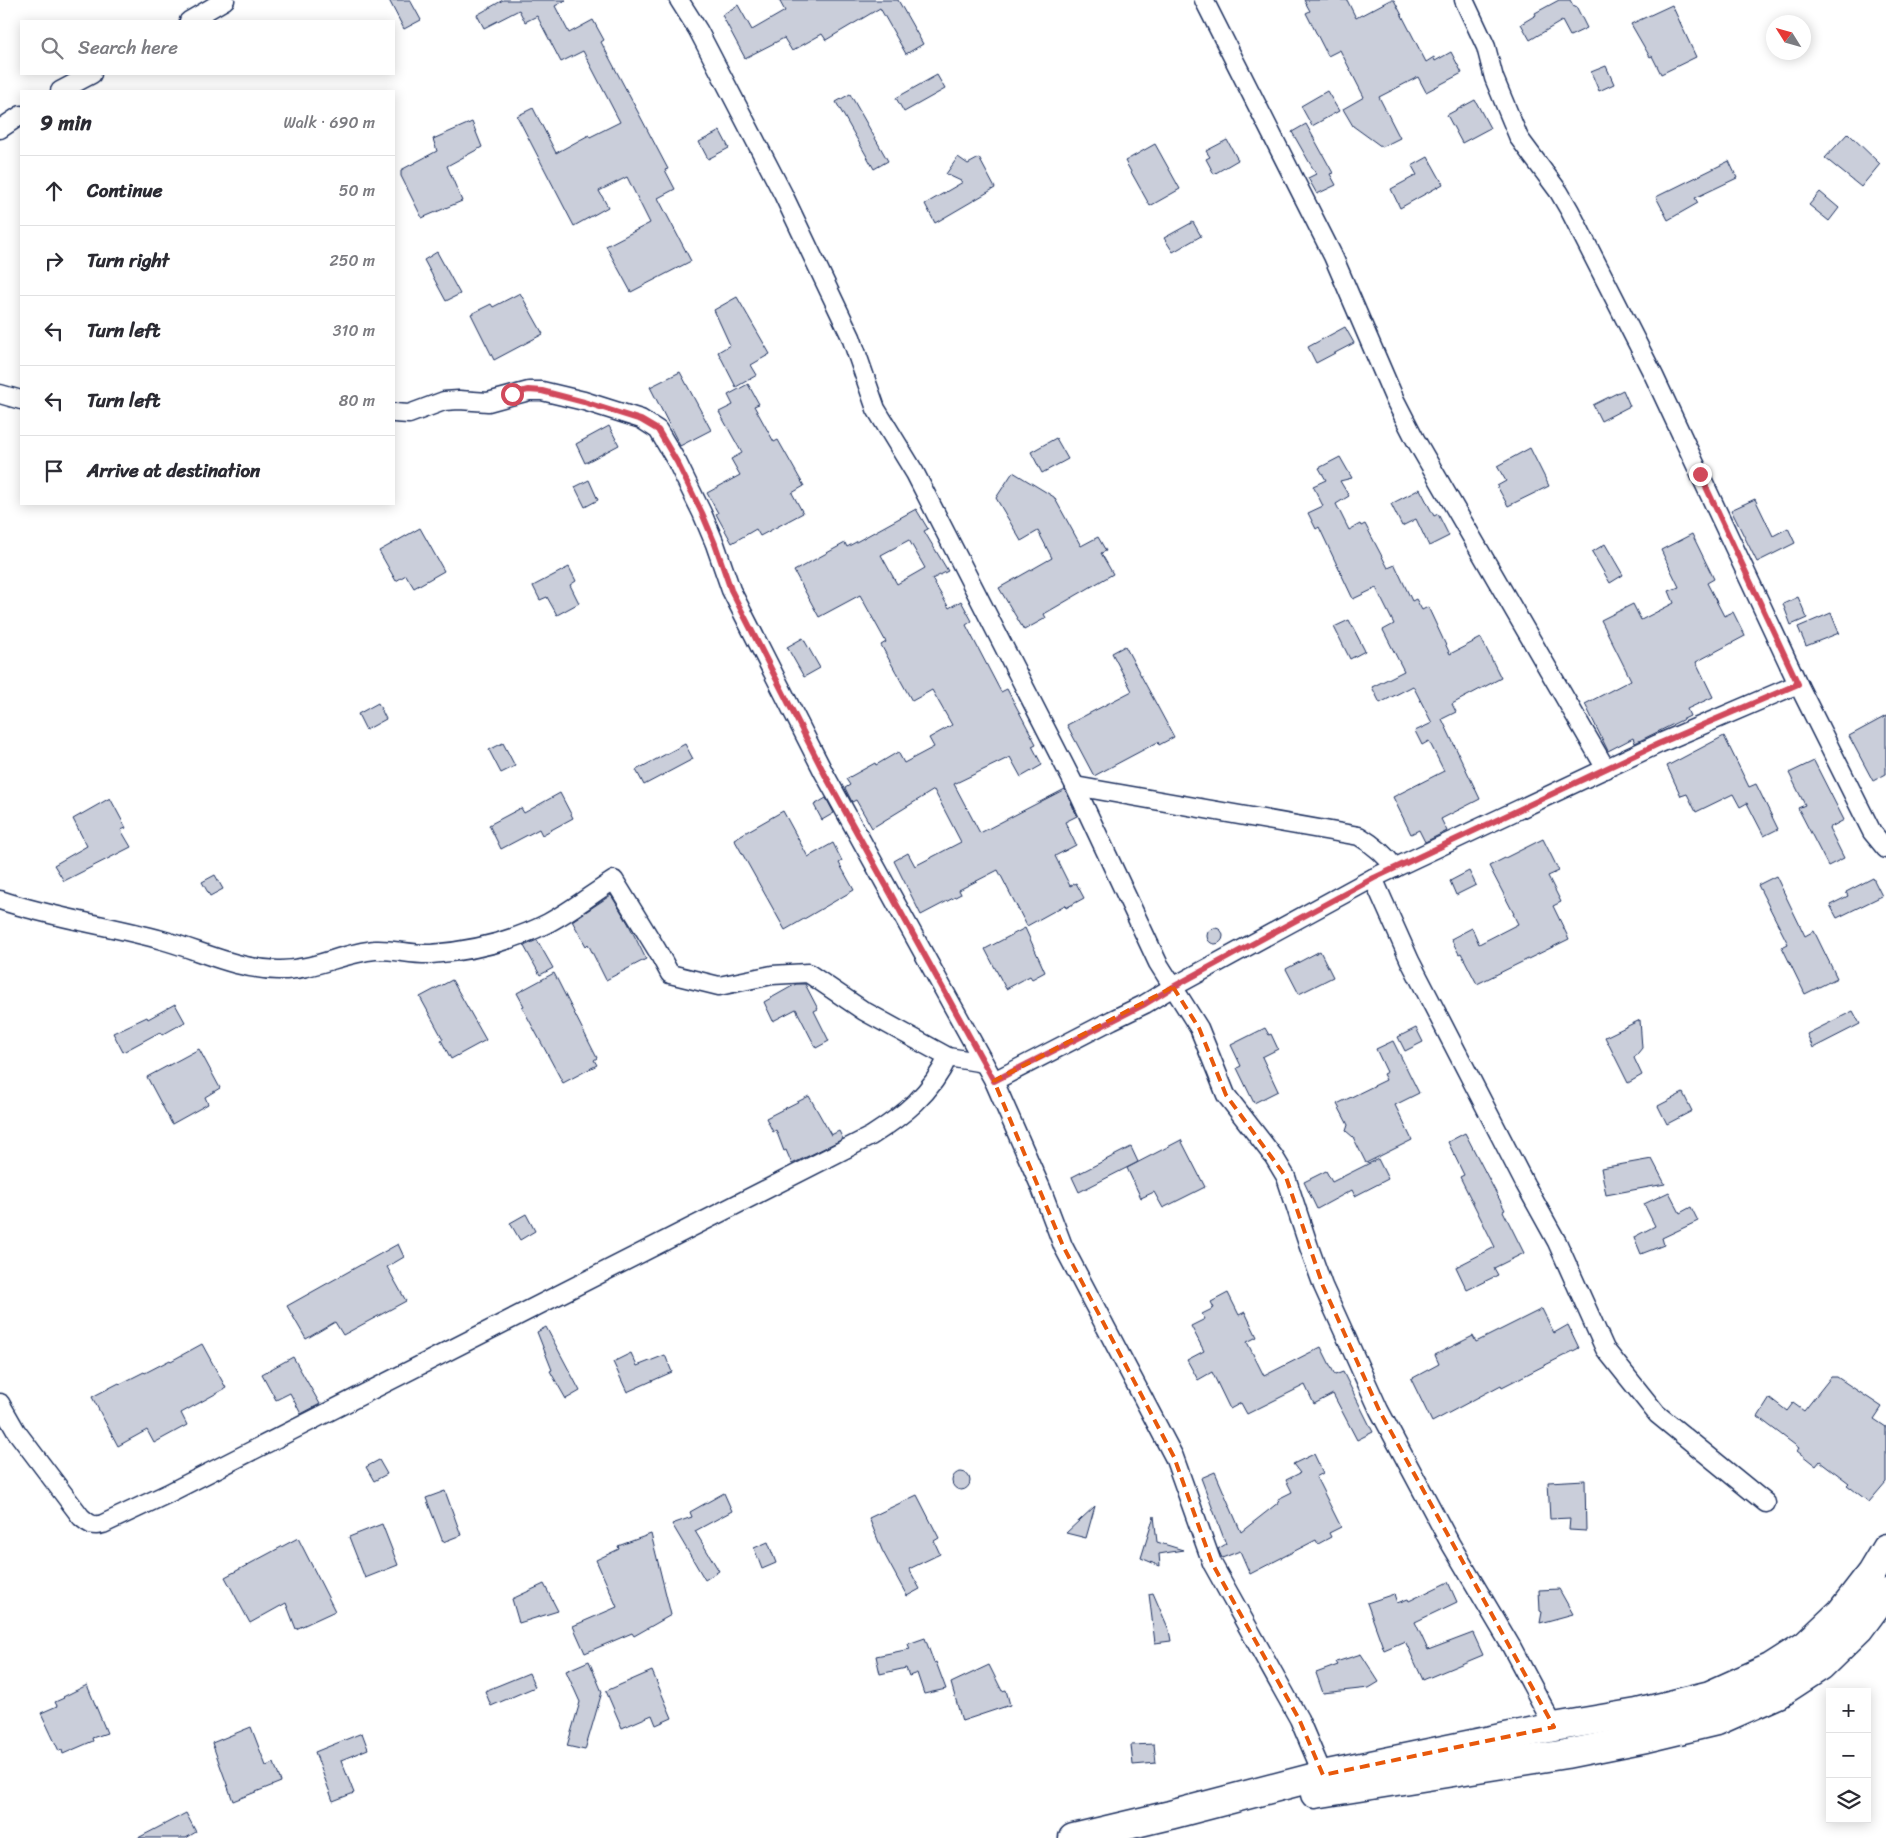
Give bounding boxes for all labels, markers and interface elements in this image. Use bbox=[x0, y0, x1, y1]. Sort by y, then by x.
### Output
north arrow bbox=[1766, 15, 1811, 60]
search box bbox=[20, 20, 395, 75]
text: Search here bbox=[78, 31, 178, 64]
icon: search bbox=[38, 34, 66, 62]
text: 9 min bbox=[40, 104, 92, 142]
text: Walk · 690 m bbox=[283, 108, 375, 137]
text: Continue bbox=[87, 174, 163, 207]
text: 50 m bbox=[339, 176, 375, 205]
icon: ahead bbox=[40, 177, 68, 205]
text: Turn right bbox=[87, 244, 169, 277]
text: 250 m bbox=[329, 246, 375, 275]
icon: right bbox=[40, 247, 68, 275]
text: Turn left bbox=[87, 314, 160, 347]
text: 310 m bbox=[333, 316, 375, 345]
icon: left bbox=[40, 317, 68, 345]
route start bbox=[501, 383, 524, 406]
text: Turn left bbox=[87, 384, 160, 417]
text: 80 m bbox=[339, 386, 375, 415]
icon: left bbox=[40, 387, 68, 415]
text: Arrive at destination bbox=[87, 454, 260, 487]
icon: arrive bbox=[40, 457, 68, 485]
route end bbox=[1689, 463, 1712, 486]
map controls bbox=[1826, 1688, 1871, 1823]
button: + bbox=[1826, 1688, 1871, 1733]
button: − bbox=[1826, 1733, 1871, 1778]
button: layers bbox=[1826, 1778, 1871, 1823]

